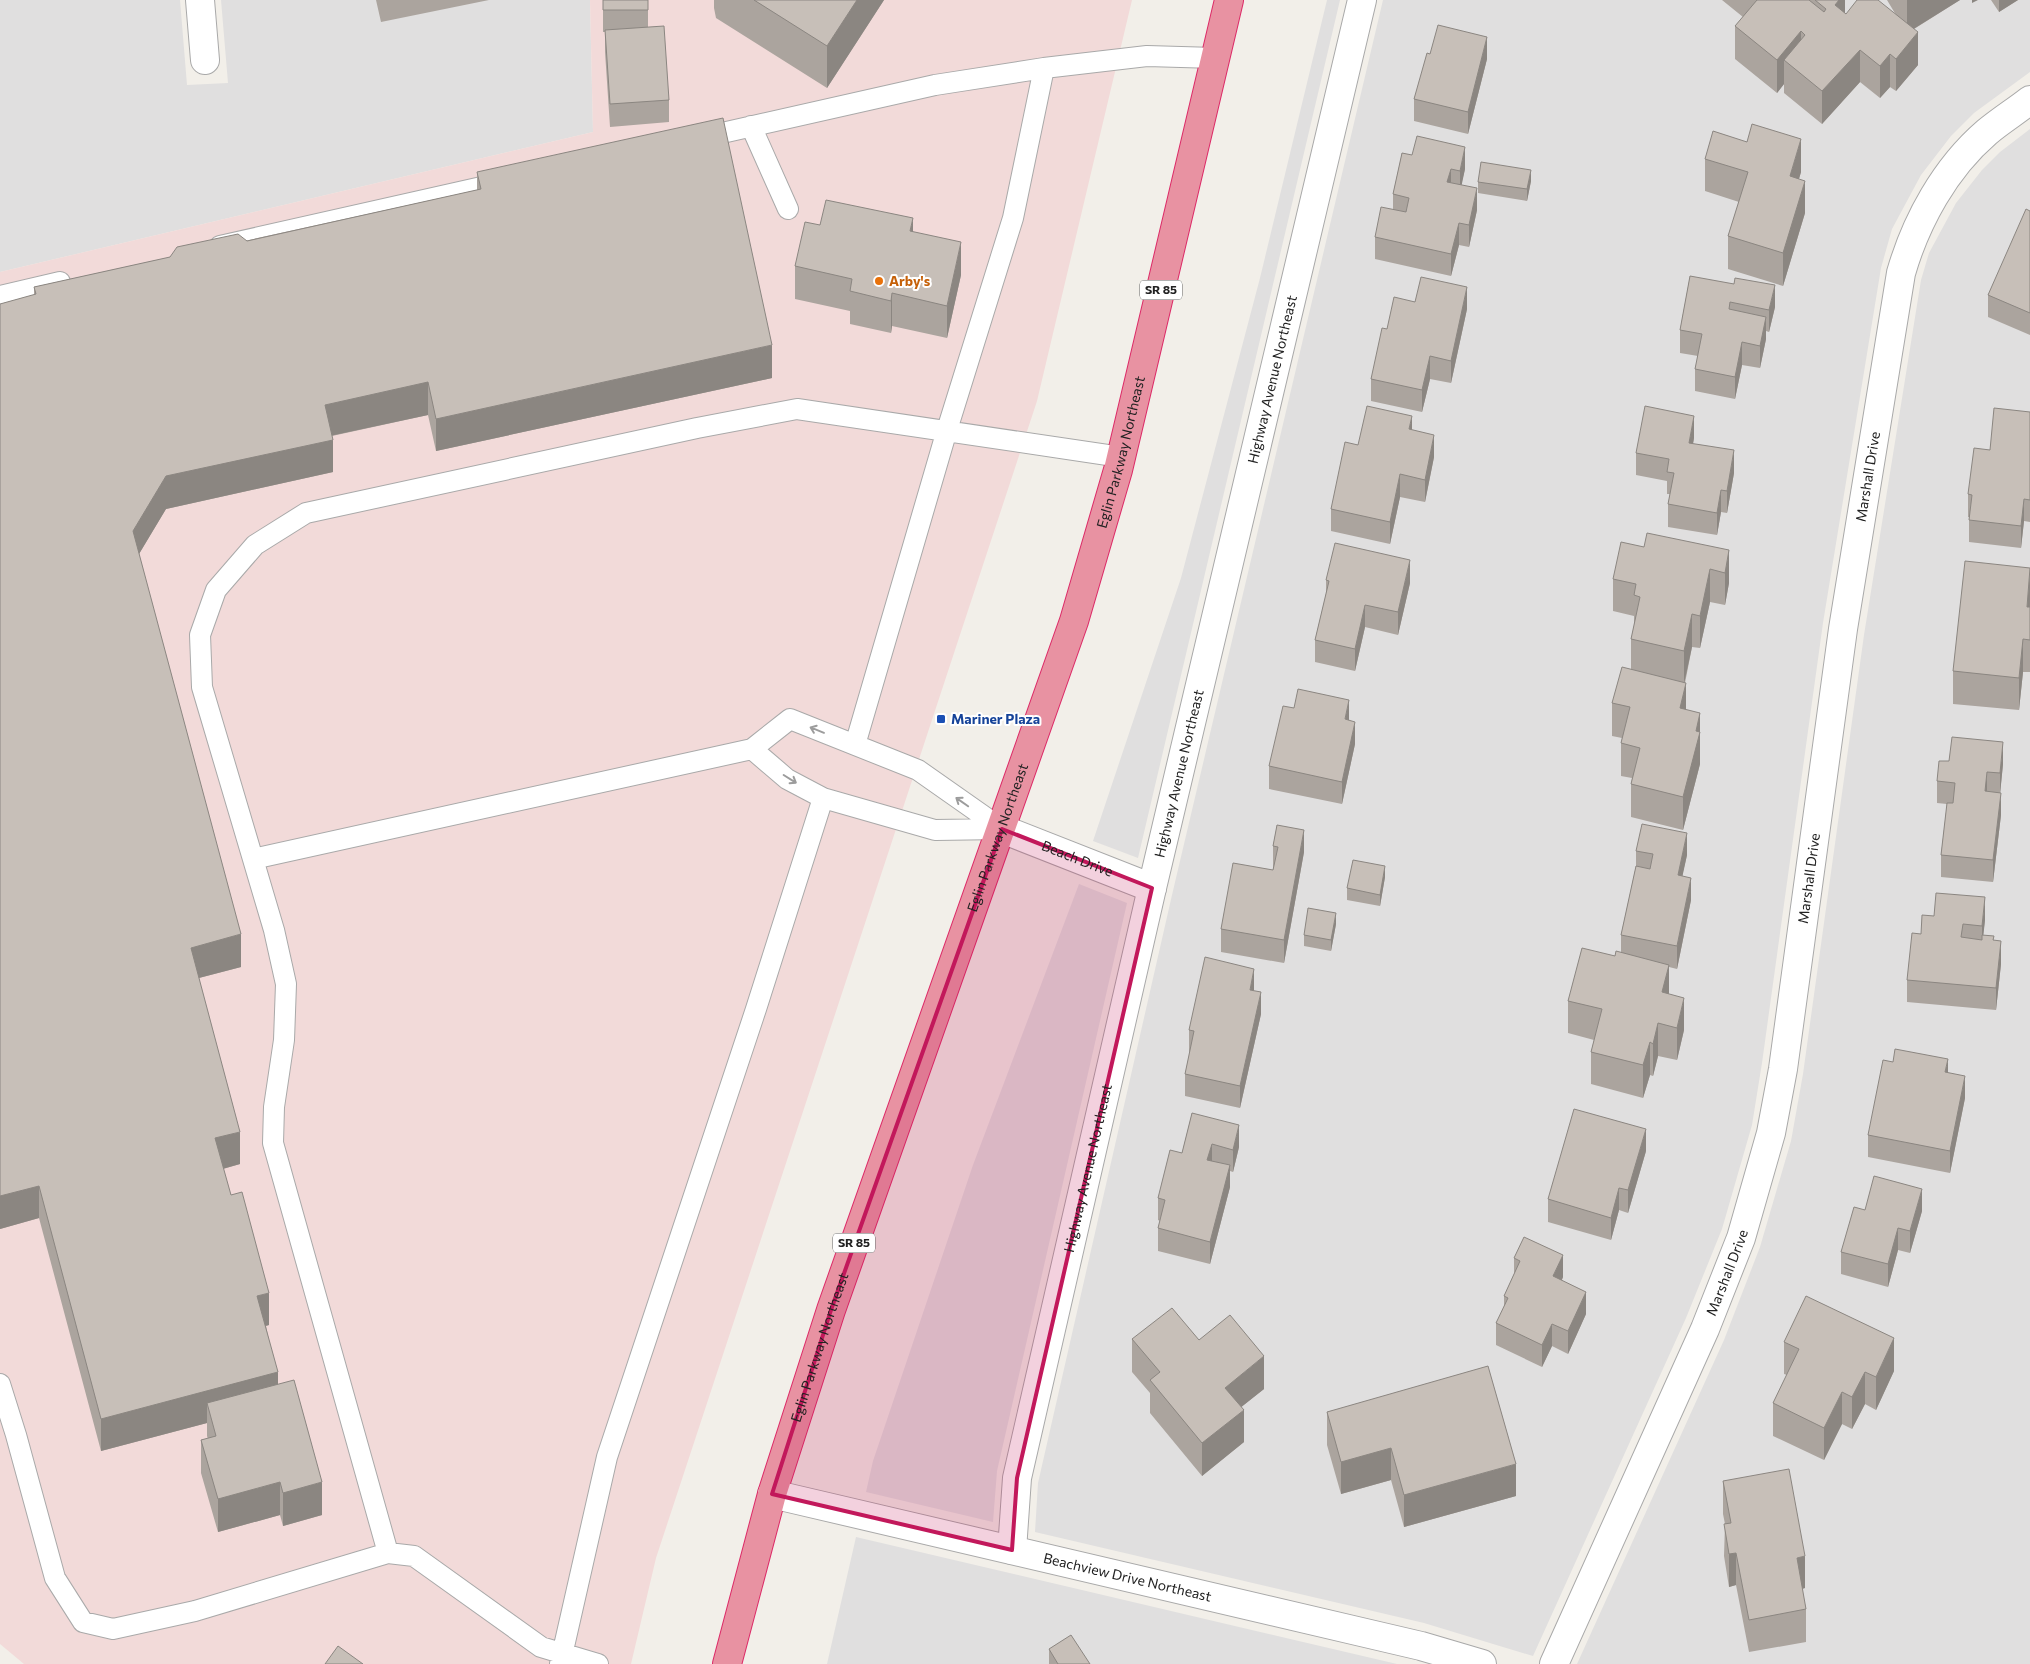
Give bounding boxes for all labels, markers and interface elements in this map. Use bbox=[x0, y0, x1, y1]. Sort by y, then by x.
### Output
place label: Arby's bbox=[889, 272, 931, 289]
marker: Arby's bbox=[873, 275, 885, 287]
road number: SR 85 bbox=[1140, 280, 1182, 300]
street label: Highway Avenue Northeast bbox=[1244, 293, 1300, 465]
street label: Eglin Parkway Northeast bbox=[1093, 374, 1148, 530]
street label: Marshall Drive bbox=[1852, 430, 1883, 523]
street label: Highway Avenue Northeast bbox=[1150, 687, 1207, 859]
place label: Mariner Plaza bbox=[951, 710, 1040, 727]
marker: Mariner Plaza bbox=[935, 713, 947, 725]
one-way arrow bbox=[810, 725, 826, 734]
street label: Eglin Parkway Northeast bbox=[963, 761, 1031, 914]
one-way arrow bbox=[782, 775, 796, 785]
one-way arrow bbox=[955, 797, 969, 807]
street label: Marshall Drive bbox=[1794, 832, 1823, 925]
street label: Beach Drive bbox=[1039, 836, 1116, 880]
street label: Highway Avenue Northeast bbox=[1060, 1082, 1115, 1254]
street label: Marshall Drive bbox=[1702, 1227, 1751, 1318]
road number: SR 85 bbox=[833, 1234, 875, 1252]
street label: Eglin Parkway Northeast bbox=[787, 1270, 852, 1424]
street label: Beachview Drive Northeast bbox=[1042, 1549, 1213, 1605]

